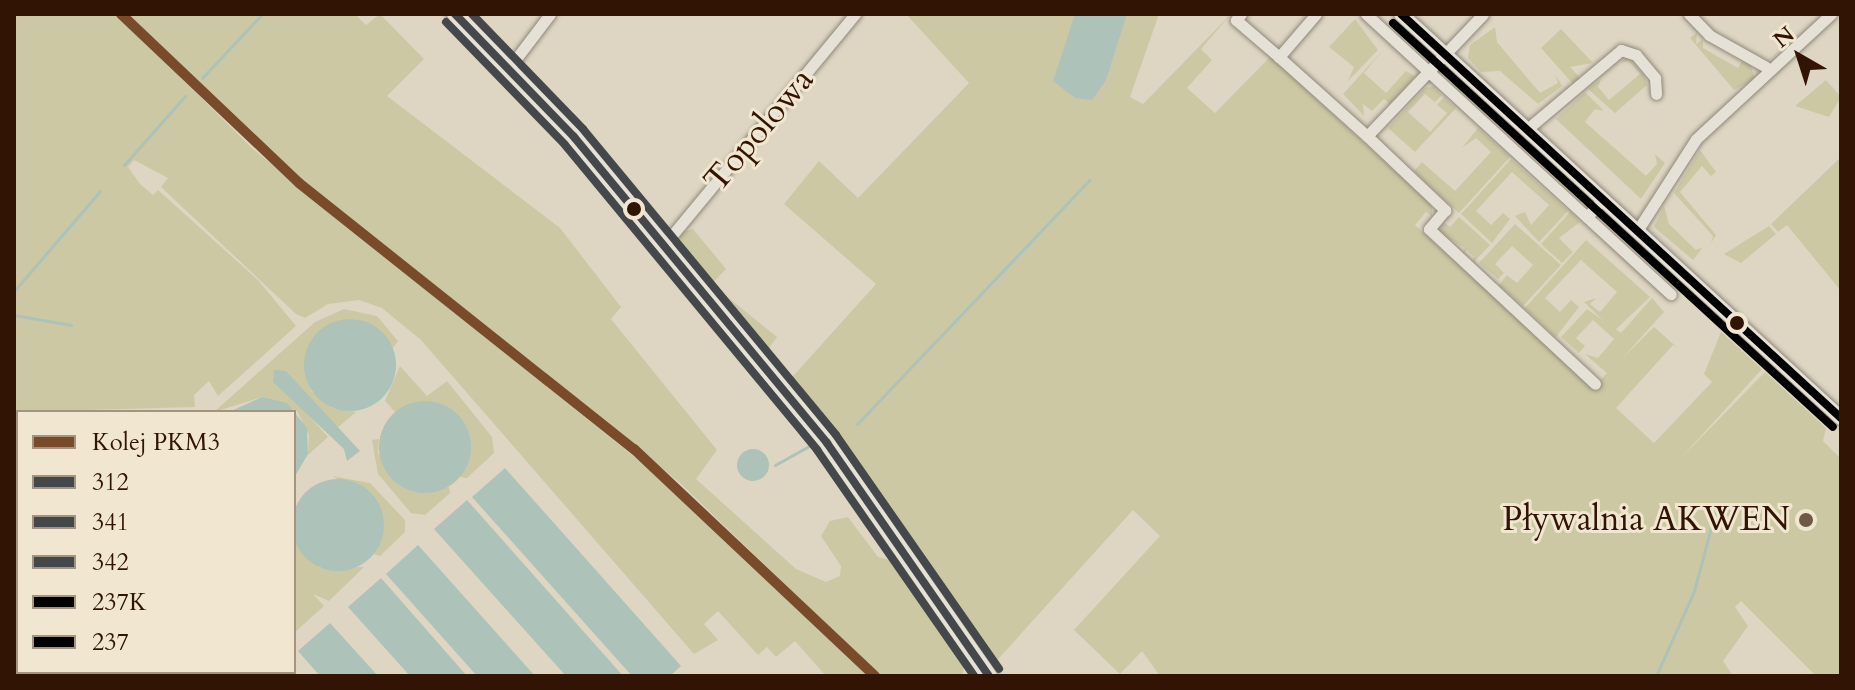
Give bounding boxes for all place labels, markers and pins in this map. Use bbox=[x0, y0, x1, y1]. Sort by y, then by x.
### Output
unlabelled marker bbox=[626, 201, 642, 217]
unlabelled marker bbox=[1729, 315, 1745, 331]
place label: Pływalnia AKWEN bbox=[1502, 500, 1790, 540]
marker: Pływalnia AKWEN bbox=[1797, 511, 1815, 529]

